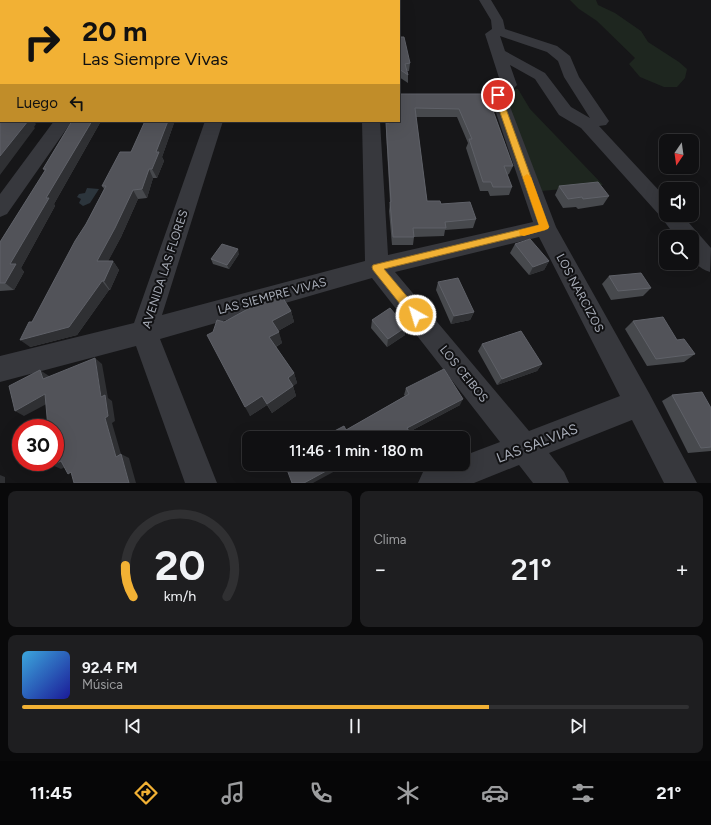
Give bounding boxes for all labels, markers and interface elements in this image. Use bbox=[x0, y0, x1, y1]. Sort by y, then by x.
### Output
text: 20 m bbox=[82, 14, 147, 48]
icon: right bbox=[16, 16, 68, 68]
text: Las Siempre Vivas bbox=[82, 48, 228, 70]
pin bbox=[481, 78, 515, 112]
icon: arrive bbox=[487, 84, 509, 106]
icon: left bbox=[66, 92, 88, 114]
text: Luego bbox=[16, 94, 58, 112]
north arrow bbox=[659, 134, 699, 174]
map controls bbox=[659, 134, 699, 270]
button: sound bbox=[659, 182, 699, 222]
street label: AVENIDA LAS FLORES bbox=[139, 208, 191, 330]
button: search bbox=[659, 230, 699, 270]
street label: LOS NARCIZOS bbox=[553, 251, 607, 335]
street label: LAS SIEMPRE VIVAS bbox=[216, 275, 328, 317]
position arrow bbox=[395, 294, 437, 336]
street label: LOS CEIBOS bbox=[437, 343, 491, 405]
speed limit sign: 30 bbox=[12, 419, 64, 471]
street label: LAS SALVIAS bbox=[494, 420, 580, 467]
text: 11:46 · 1 min · 180 m bbox=[289, 442, 423, 460]
text: Clima bbox=[374, 532, 406, 547]
text: 20 bbox=[154, 540, 205, 590]
text: 21° bbox=[511, 551, 552, 588]
text: − bbox=[374, 556, 387, 583]
text: + bbox=[675, 556, 689, 583]
text: km/h bbox=[163, 587, 196, 605]
text: 92.4 FM bbox=[82, 659, 137, 677]
text: Música bbox=[82, 677, 123, 692]
icon: previous bbox=[122, 715, 144, 737]
icon: pause bbox=[344, 715, 366, 737]
icon: next bbox=[567, 715, 589, 737]
icon: directions bbox=[132, 779, 160, 807]
icon: music bbox=[219, 779, 247, 807]
icon: phone bbox=[307, 779, 335, 807]
icon: climate bbox=[394, 779, 422, 807]
icon: car bbox=[481, 779, 509, 807]
icon: filters bbox=[569, 779, 597, 807]
text: 11:45 bbox=[30, 782, 72, 804]
text: 21° bbox=[656, 782, 681, 804]

